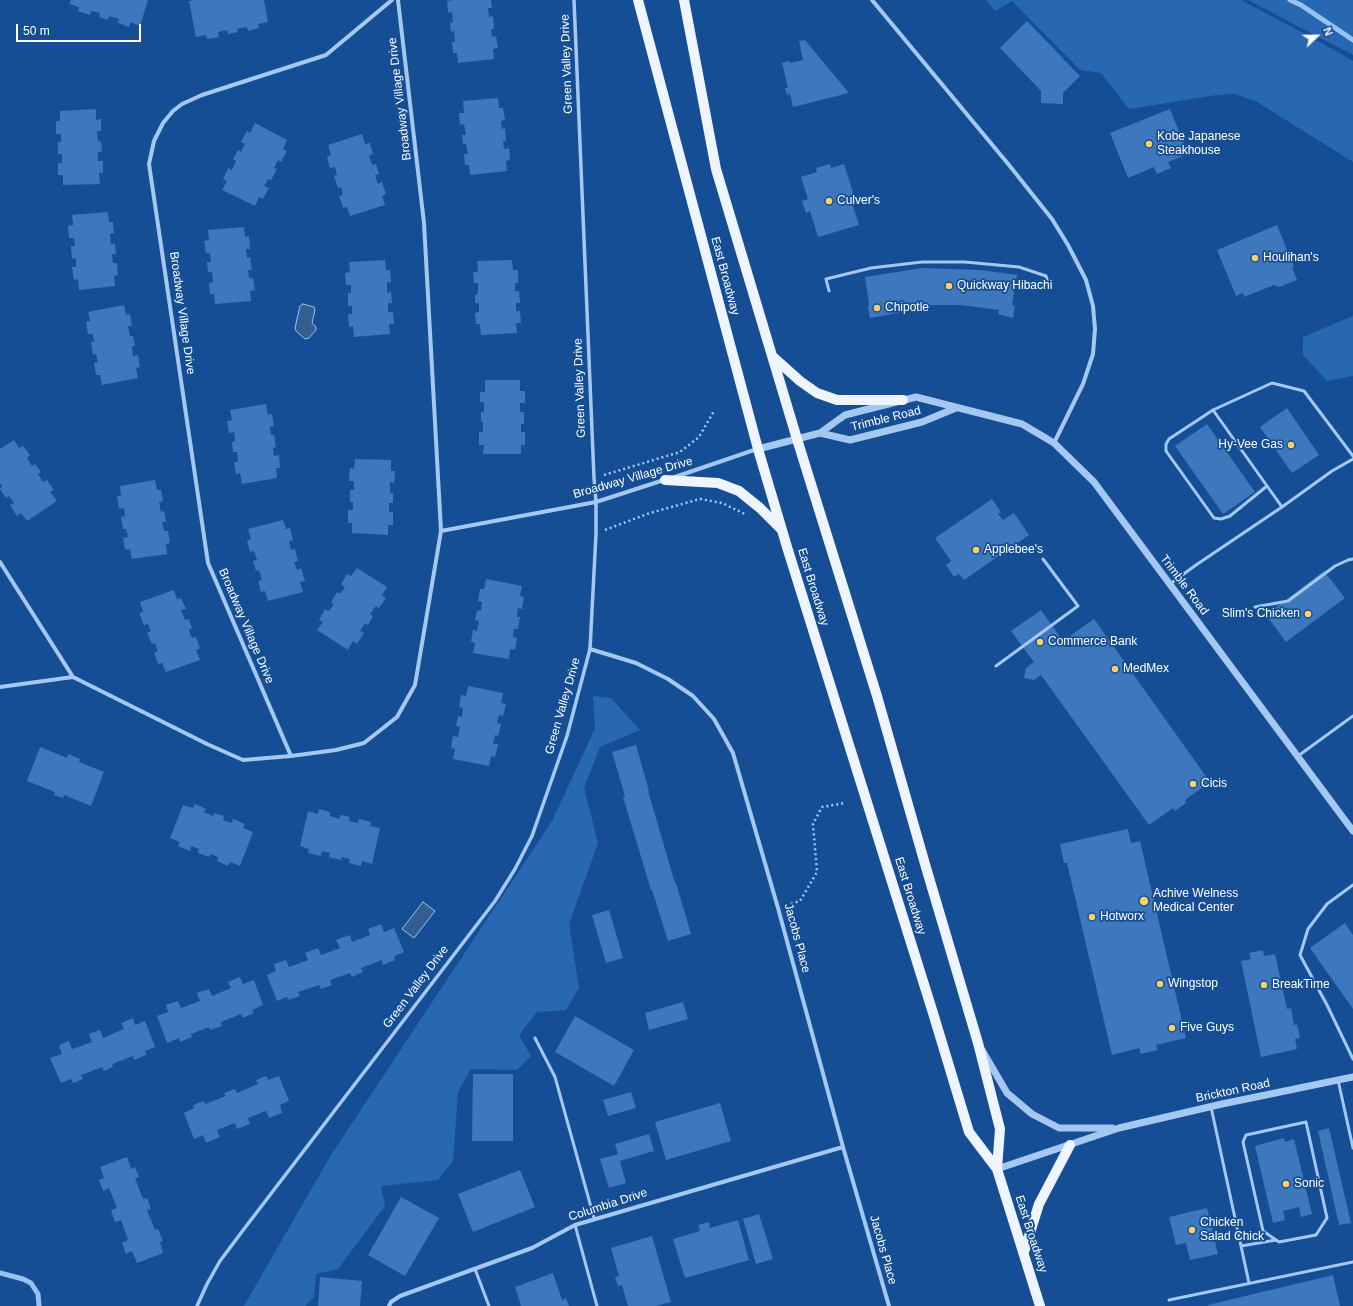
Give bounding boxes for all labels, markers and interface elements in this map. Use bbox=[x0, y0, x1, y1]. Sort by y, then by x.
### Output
street label: Green Valley Drive bbox=[558, 14, 576, 114]
scale bar bbox=[18, 16, 143, 42]
north arrow bbox=[1297, 16, 1337, 56]
text: 50 m bbox=[23, 24, 50, 38]
text: N bbox=[1321, 26, 1335, 37]
street label: Broadway Village Drive bbox=[385, 37, 415, 161]
place label: Kobe Japanese Steakhouse bbox=[1157, 130, 1240, 158]
marker: Kobe Japanese Steakhouse bbox=[1144, 139, 1154, 149]
place label: Culver's bbox=[837, 194, 880, 208]
marker: Culver's bbox=[824, 196, 834, 206]
street label: East Broadway bbox=[708, 235, 742, 317]
street label: Broadway Village Drive bbox=[166, 251, 198, 375]
place label: Houlihan's bbox=[1263, 251, 1319, 265]
marker: Houlihan's bbox=[1250, 253, 1260, 263]
place label: Quickway Hibachi bbox=[957, 279, 1052, 293]
marker: Quickway Hibachi bbox=[944, 281, 954, 291]
place label: Chipotle bbox=[885, 301, 929, 315]
marker: Chipotle bbox=[872, 303, 882, 313]
street label: Green Valley Drive bbox=[571, 338, 589, 438]
street label: Trimble Road bbox=[850, 403, 922, 435]
place label: Hy-Vee Gas bbox=[1218, 438, 1283, 452]
marker: Hy-Vee Gas bbox=[1286, 440, 1296, 450]
street label: Broadway Village Drive bbox=[571, 454, 695, 502]
place label: Applebee's bbox=[984, 543, 1043, 557]
marker: Applebee's bbox=[971, 545, 981, 555]
street label: East Broadway bbox=[794, 546, 832, 628]
street label: Trimble Road bbox=[1157, 552, 1211, 618]
street label: Broadway Village Drive bbox=[215, 566, 277, 686]
place label: Slim's Chicken bbox=[1222, 607, 1300, 621]
marker: Slim's Chicken bbox=[1303, 609, 1313, 619]
place label: Commerce Bank bbox=[1048, 635, 1137, 649]
marker: Commerce Bank bbox=[1035, 637, 1045, 647]
street label: Green Valley Drive bbox=[542, 656, 584, 756]
place label: MedMex bbox=[1123, 662, 1169, 676]
marker: MedMex bbox=[1110, 664, 1120, 674]
place label: Cicis bbox=[1201, 777, 1227, 791]
marker: Cicis bbox=[1188, 779, 1198, 789]
street label: East Broadway bbox=[891, 855, 929, 937]
place label: Achive Welness Medical Center bbox=[1153, 887, 1238, 915]
marker: Achive Welness Medical Center bbox=[1138, 895, 1150, 907]
street label: Jacobs Place bbox=[781, 902, 813, 974]
place label: Hotworx bbox=[1100, 910, 1144, 924]
marker: Hotworx bbox=[1087, 912, 1097, 922]
street label: Green Valley Drive bbox=[380, 943, 452, 1031]
place label: Wingstop bbox=[1168, 977, 1218, 991]
place label: BreakTime bbox=[1272, 978, 1330, 992]
marker: Wingstop bbox=[1155, 979, 1165, 989]
marker: BreakTime bbox=[1259, 980, 1269, 990]
place label: Five Guys bbox=[1180, 1021, 1234, 1035]
marker: Five Guys bbox=[1167, 1023, 1177, 1033]
street label: Brickton Road bbox=[1195, 1076, 1271, 1106]
place label: Sonic bbox=[1294, 1177, 1324, 1191]
marker: Sonic bbox=[1281, 1179, 1291, 1189]
street label: Columbia Drive bbox=[567, 1185, 649, 1225]
street label: East Broadway bbox=[1012, 1193, 1050, 1275]
street label: Jacobs Place bbox=[866, 1214, 900, 1286]
place label: Chicken Salad Chick bbox=[1200, 1216, 1264, 1244]
marker: Chicken Salad Chick bbox=[1187, 1225, 1197, 1235]

